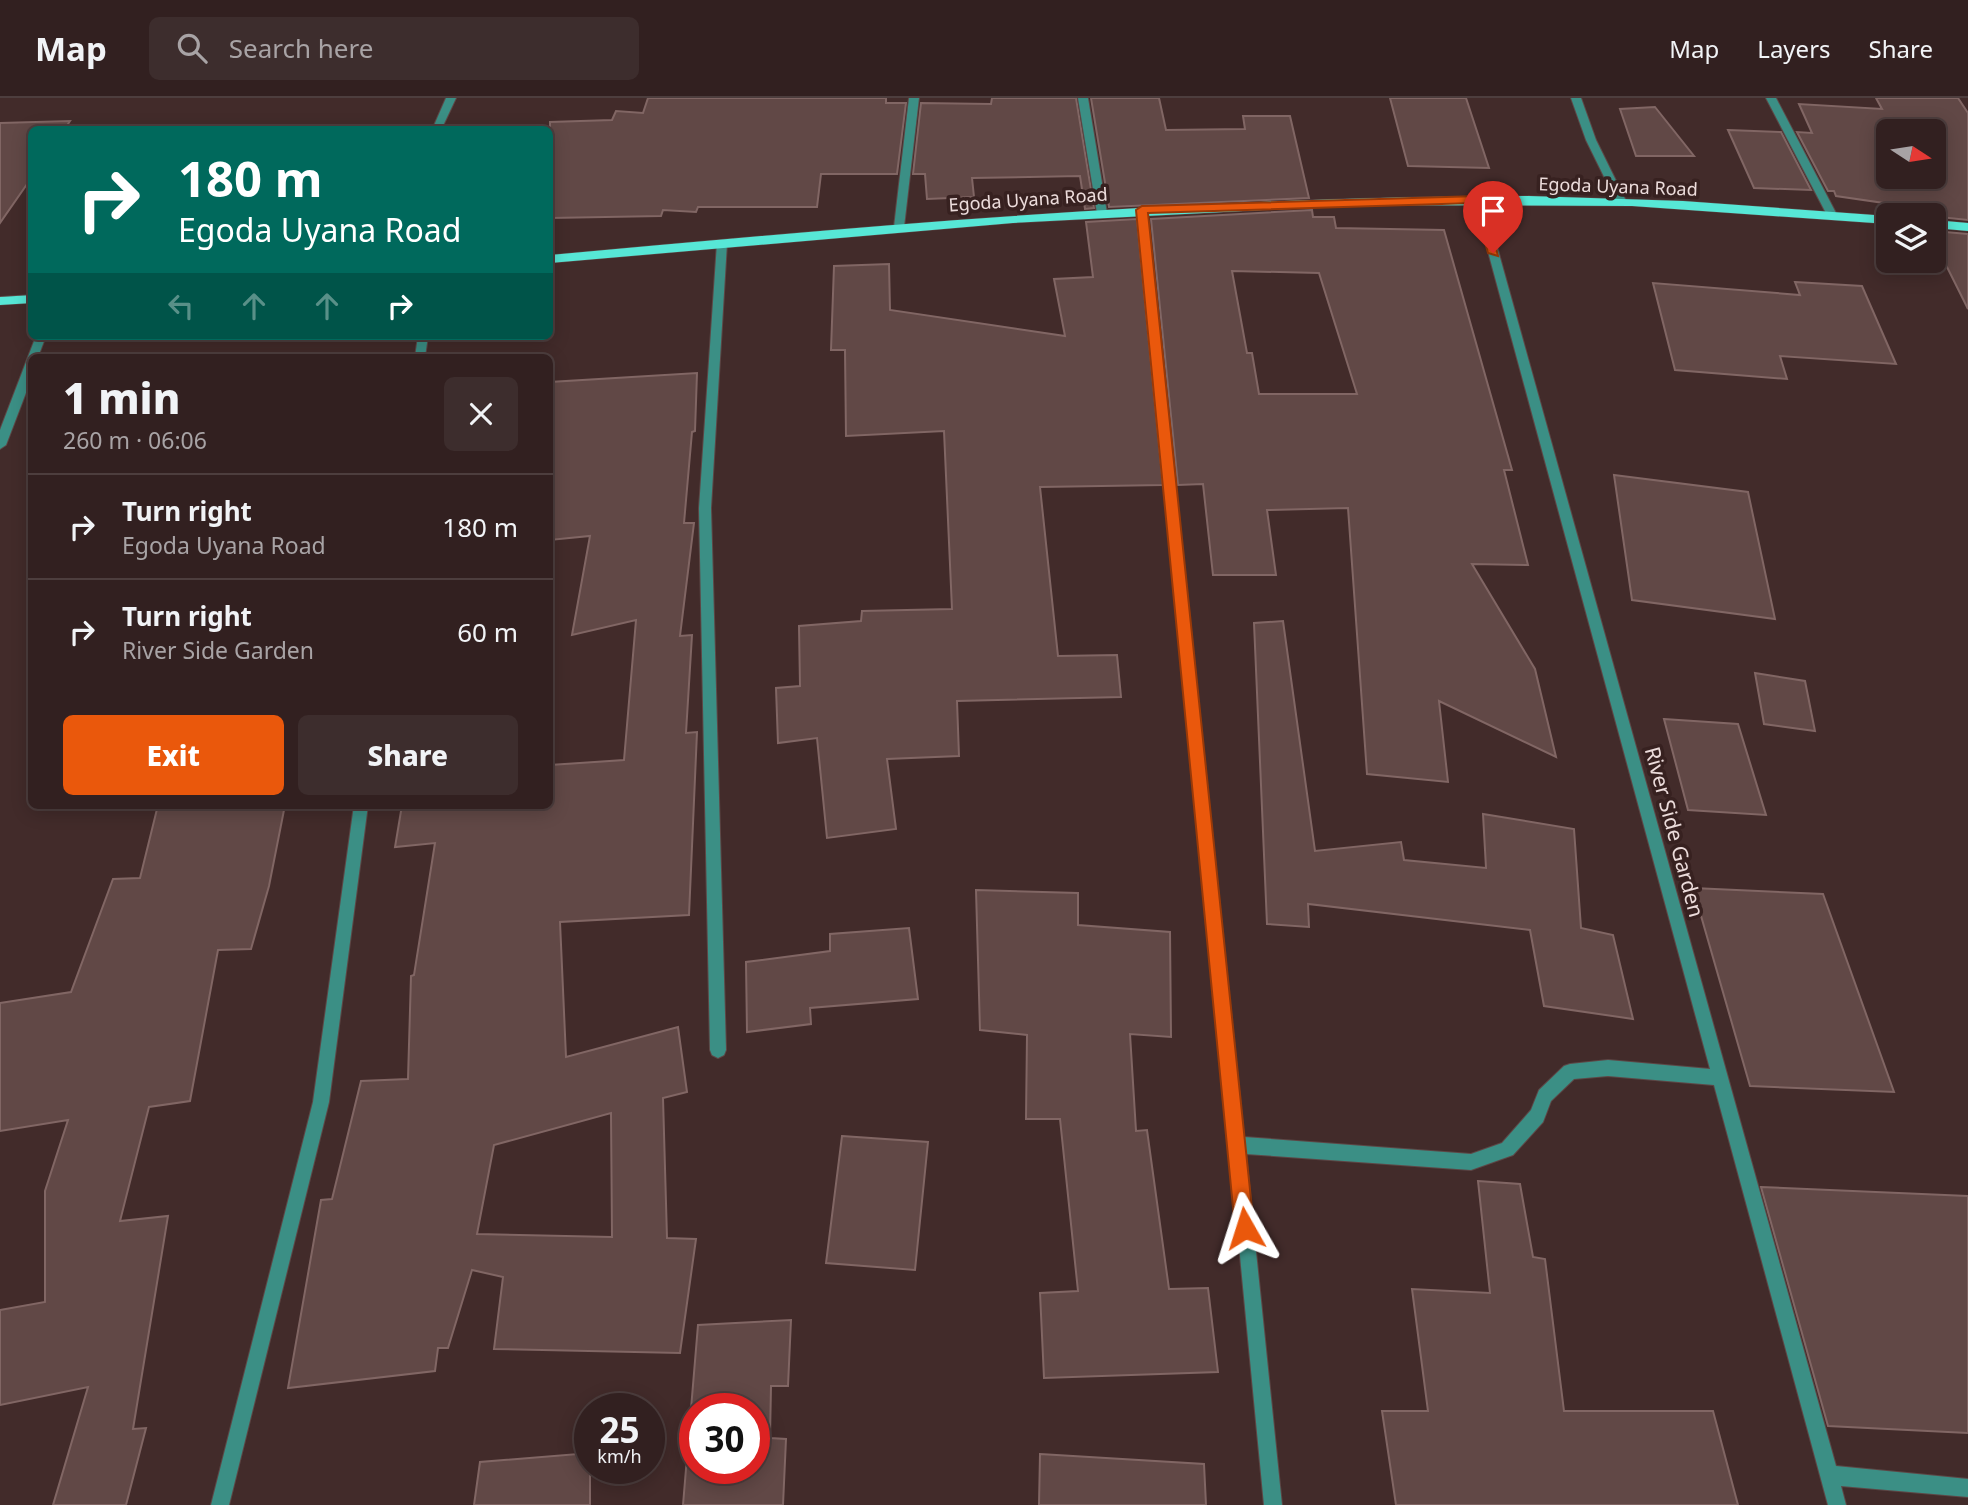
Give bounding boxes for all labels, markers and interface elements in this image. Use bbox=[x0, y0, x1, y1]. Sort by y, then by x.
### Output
search box bbox=[149, 17, 639, 80]
text: Map bbox=[35, 26, 107, 71]
icon: search bbox=[173, 29, 211, 67]
text: Search here bbox=[229, 30, 373, 66]
text: Map bbox=[1669, 32, 1719, 65]
text: Layers bbox=[1757, 32, 1831, 65]
text: Share bbox=[1869, 32, 1933, 65]
north arrow bbox=[1876, 119, 1946, 189]
map controls bbox=[1876, 119, 1946, 273]
text: 180 m bbox=[178, 145, 323, 211]
icon: right bbox=[63, 154, 154, 245]
street label: Egoda Uyana Road bbox=[1538, 171, 1698, 201]
street label: Egoda Uyana Road bbox=[948, 181, 1108, 217]
pin bbox=[1463, 181, 1523, 253]
icon: arrive bbox=[1474, 192, 1512, 230]
button: layers bbox=[1876, 203, 1946, 273]
text: Egoda Uyana Road bbox=[178, 208, 461, 251]
icon: left bbox=[162, 287, 200, 325]
icon: ahead bbox=[235, 287, 273, 325]
icon: ahead bbox=[308, 287, 346, 325]
icon: right bbox=[381, 287, 419, 325]
text: 1 min bbox=[63, 369, 180, 426]
button: close bbox=[444, 377, 518, 451]
text: 260 m · 06:06 bbox=[63, 424, 207, 456]
text: Turn right bbox=[122, 493, 252, 529]
icon: right bbox=[63, 508, 101, 546]
text: 180 m bbox=[442, 509, 518, 545]
text: Egoda Uyana Road bbox=[122, 529, 326, 561]
text: Turn right bbox=[122, 598, 252, 634]
icon: right bbox=[63, 613, 101, 651]
text: 60 m bbox=[457, 614, 518, 650]
text: River Side Garden bbox=[122, 634, 314, 666]
button: Exit bbox=[63, 715, 284, 795]
button: Share bbox=[298, 715, 518, 795]
street label: River Side Garden bbox=[1639, 743, 1711, 920]
position arrow bbox=[1208, 1191, 1282, 1265]
speed limit sign: 30 bbox=[679, 1393, 770, 1484]
text: 25 bbox=[599, 1406, 640, 1453]
text: km/h bbox=[597, 1444, 642, 1468]

